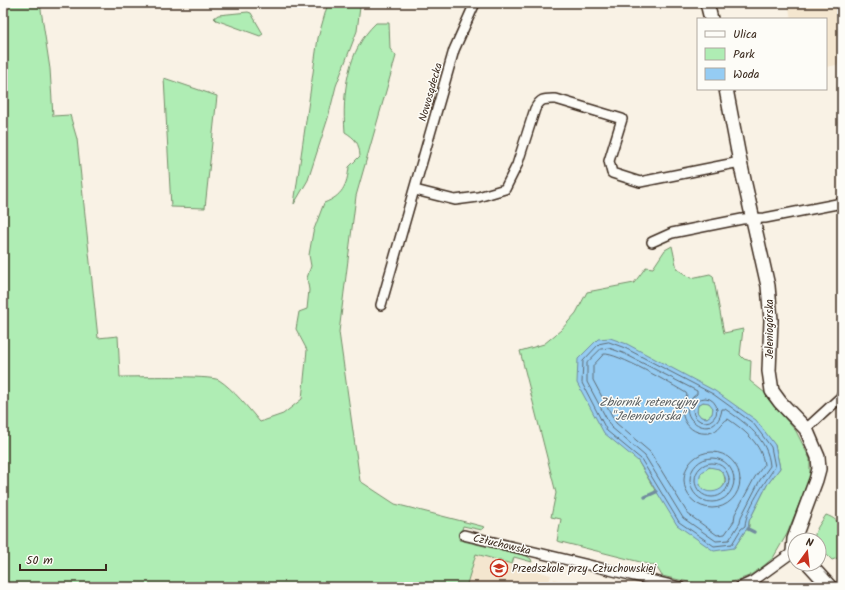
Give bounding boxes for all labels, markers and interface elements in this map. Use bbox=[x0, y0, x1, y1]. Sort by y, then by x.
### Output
legend bbox=[697, 18, 827, 90]
text: Ulica bbox=[733, 25, 757, 44]
text: Park bbox=[733, 45, 755, 64]
street label: Nowosądecka bbox=[414, 61, 448, 124]
text: Woda bbox=[733, 65, 760, 84]
street label: Jeleniogórska bbox=[761, 299, 779, 359]
water label: Zbiornik retencyjny "Jeleniogórska" bbox=[599, 393, 699, 426]
street label: Człuchowska bbox=[471, 530, 532, 560]
north arrow bbox=[787, 532, 827, 572]
text: N bbox=[804, 534, 815, 553]
scale bar bbox=[20, 546, 106, 572]
text: 50 m bbox=[26, 551, 53, 570]
school or university icon: Przedszkole przy Człuchowskiej bbox=[489, 558, 509, 578]
place label: Przedszkole przy Człuchowskiej bbox=[512, 560, 657, 578]

